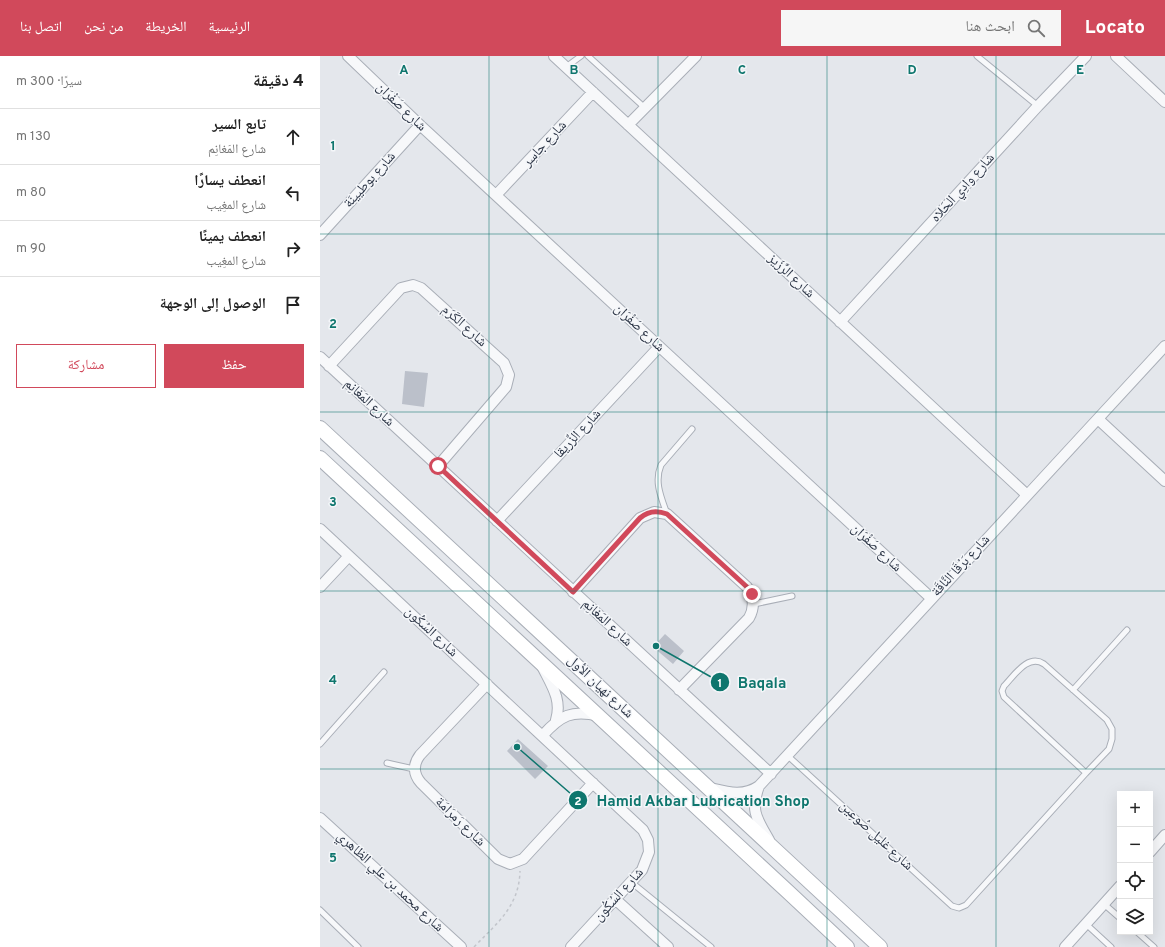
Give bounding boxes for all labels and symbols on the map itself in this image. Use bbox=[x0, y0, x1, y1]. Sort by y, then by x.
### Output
text: A bbox=[399, 63, 409, 79]
text: B bbox=[570, 63, 579, 79]
text: C bbox=[738, 63, 746, 79]
text: D bbox=[907, 63, 917, 79]
text: E bbox=[1076, 63, 1084, 79]
street label: شارع صَفْرَان bbox=[372, 79, 430, 135]
street label: شارع جاسِر bbox=[519, 117, 571, 171]
text: 1 bbox=[330, 139, 336, 155]
street label: شارع بوطيينَة bbox=[340, 148, 400, 212]
street label: شارع وادِي الحَلاه bbox=[927, 150, 1000, 227]
street label: شارع الرِّزَيز bbox=[763, 249, 818, 302]
street label: شارع صَفْرَان bbox=[610, 300, 668, 356]
street label: شارع الكَرَم bbox=[438, 301, 490, 351]
text: 2 bbox=[329, 317, 337, 333]
street label: شارع المَغانِم bbox=[340, 375, 398, 431]
street label: شارع الزِّريقا bbox=[551, 405, 605, 462]
route start bbox=[429, 457, 447, 475]
text: 3 bbox=[329, 495, 337, 511]
street label: شارع صَفْرَان bbox=[847, 520, 905, 576]
street label: شارع بَرْقَا النَّاقَة bbox=[928, 531, 994, 600]
route end bbox=[743, 585, 761, 603]
street label: شارع المَغانِم bbox=[578, 595, 636, 651]
street label: شارع السُكُون bbox=[401, 603, 461, 661]
street label: شارع نهيان الأول bbox=[563, 652, 637, 722]
callout: Baqala bbox=[710, 669, 795, 696]
text: 4 bbox=[329, 673, 337, 689]
text: Baqala bbox=[738, 675, 786, 694]
text: 1 bbox=[718, 676, 722, 692]
callout: Hamid Akbar Lubrication Shop bbox=[568, 787, 818, 814]
text: Hamid Akbar Lubrication Shop bbox=[596, 793, 810, 812]
street label: شارع رَمرَامَة bbox=[431, 794, 489, 850]
text: 2 bbox=[574, 794, 582, 810]
street label: شارع غليل صُوعِين bbox=[836, 797, 916, 875]
street label: شارع محمد بن علي الظاهري bbox=[332, 828, 447, 937]
text: 5 bbox=[329, 851, 337, 867]
street label: شارع السُكُون bbox=[590, 865, 648, 925]

